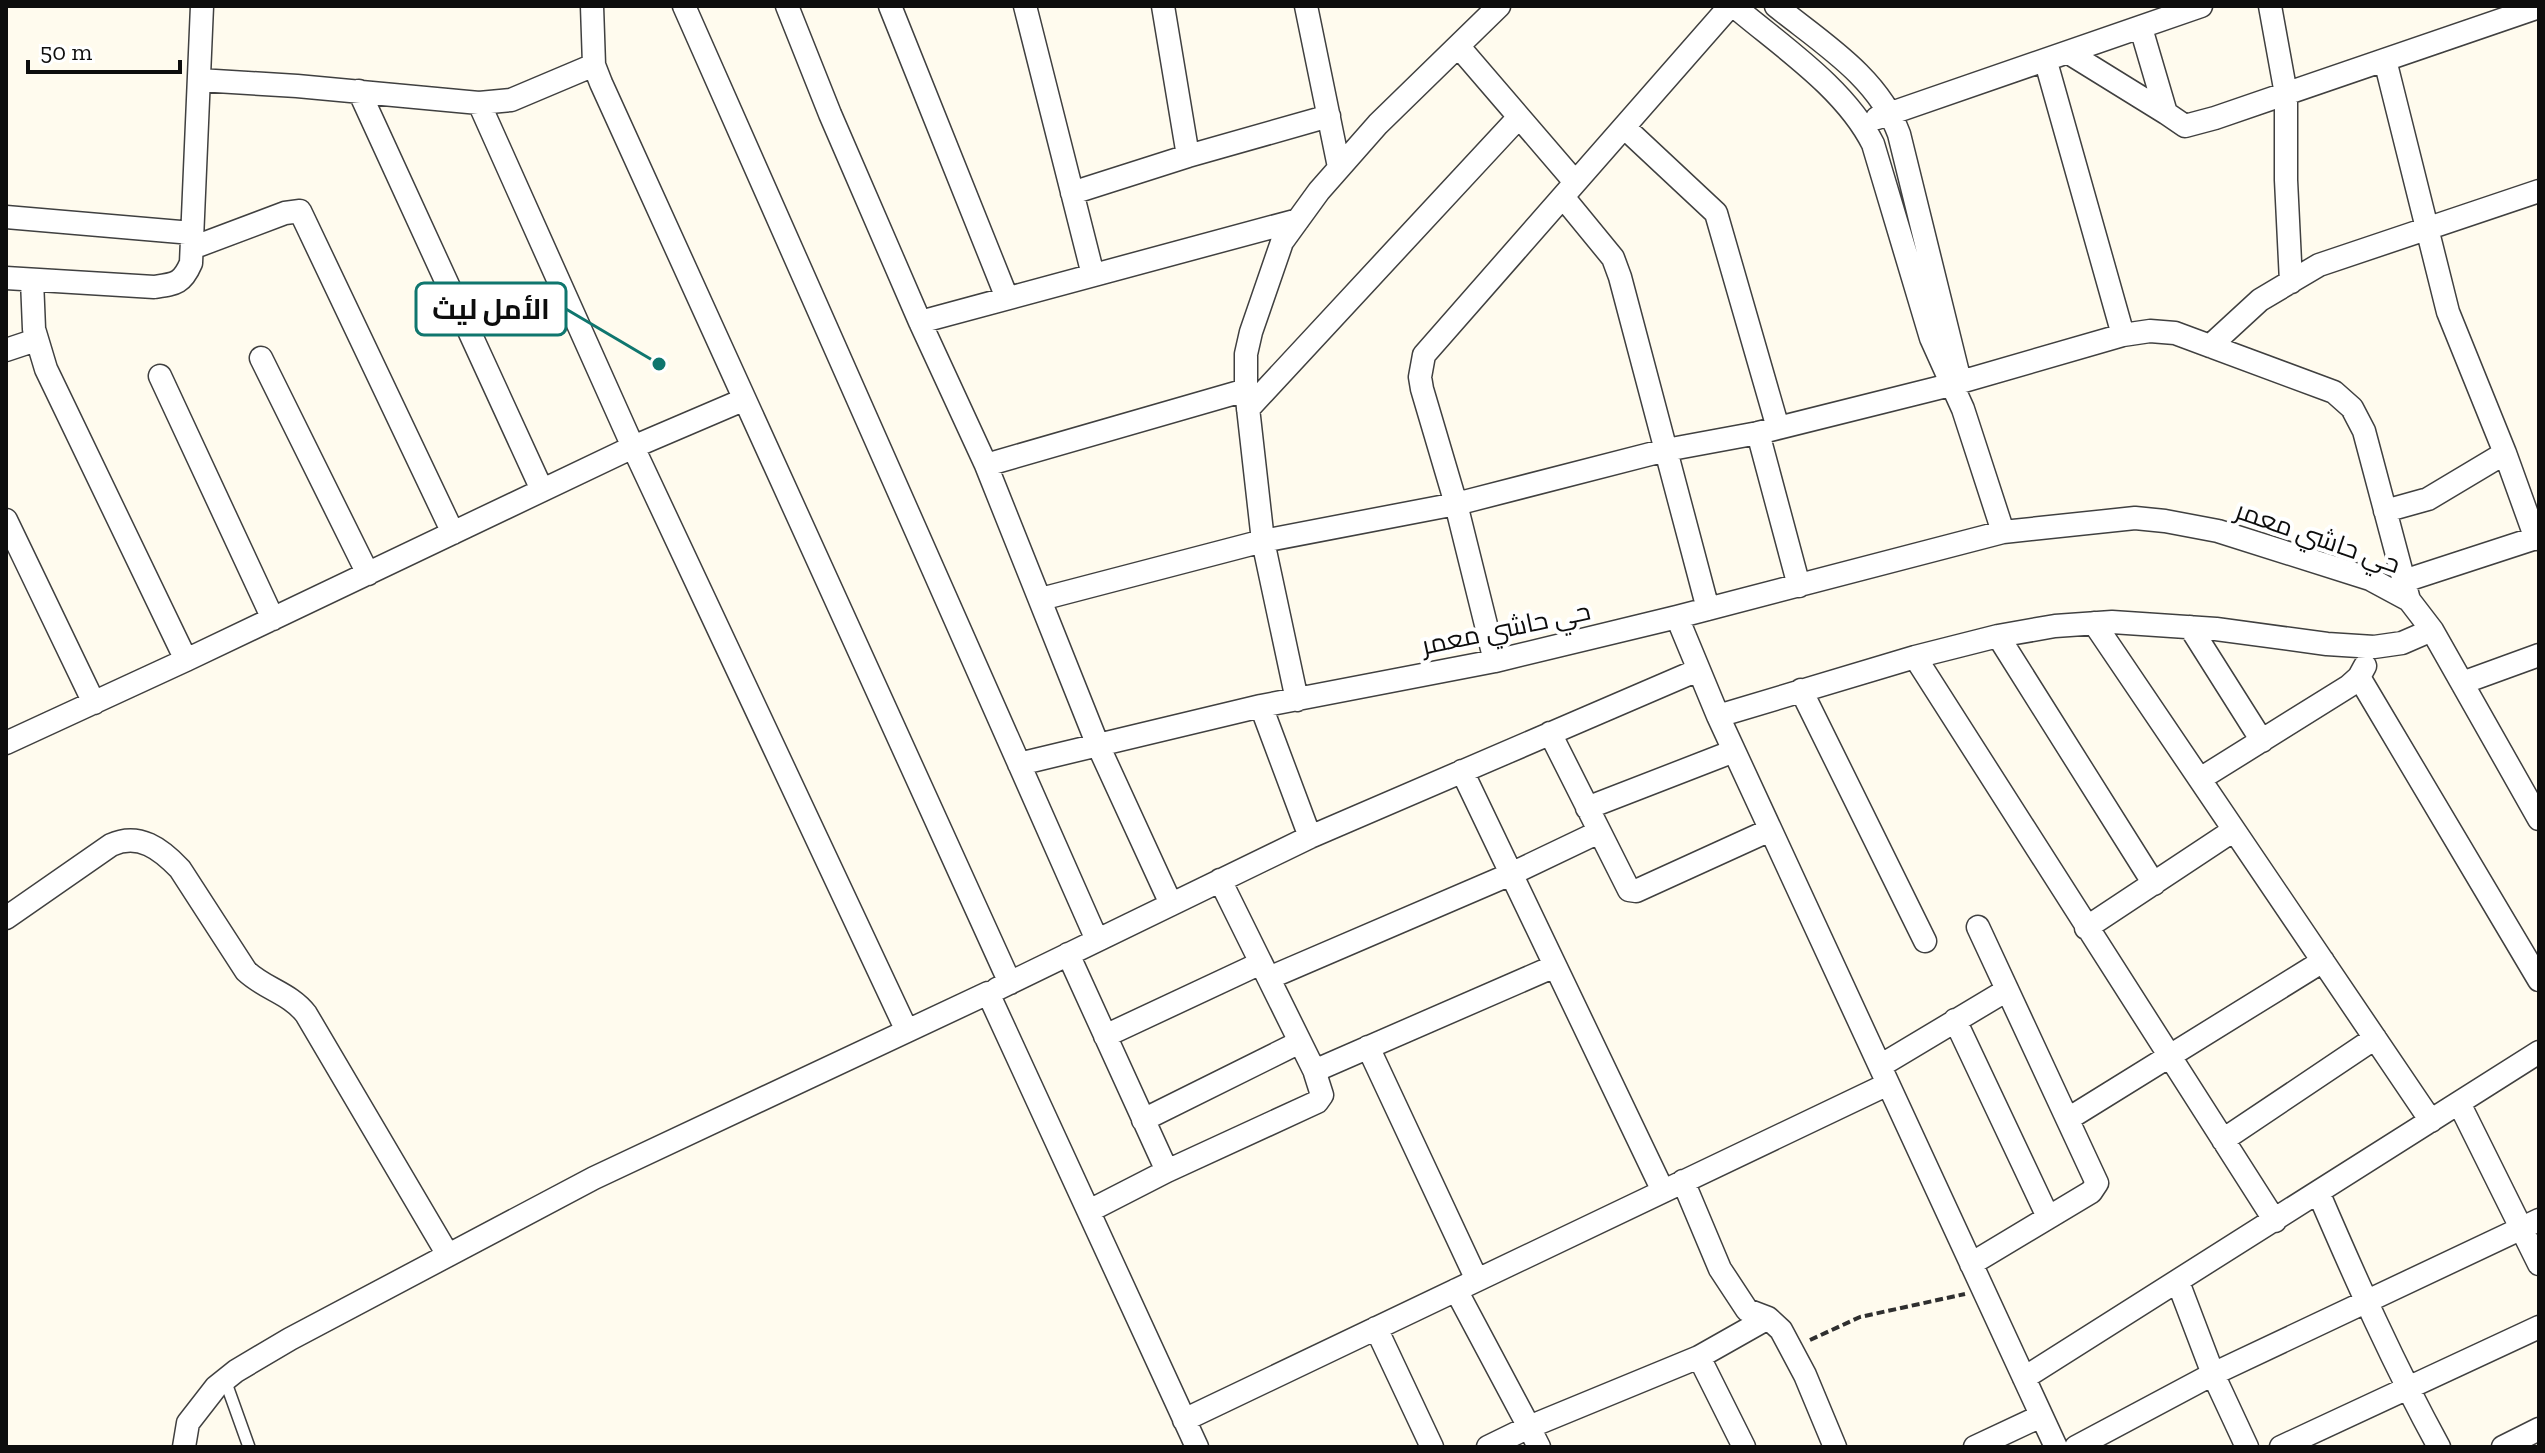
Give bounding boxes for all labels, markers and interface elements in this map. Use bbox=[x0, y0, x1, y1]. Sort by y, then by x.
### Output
scale bar bbox=[28, 24, 180, 74]
text: 50 m bbox=[40, 37, 93, 66]
callout: الأمل ليث bbox=[416, 283, 566, 335]
text: الأمل ليث bbox=[432, 293, 550, 326]
street label: حي حاشي معمر bbox=[2228, 493, 2404, 585]
street label: حي حاشي معمر bbox=[1417, 594, 1594, 667]

